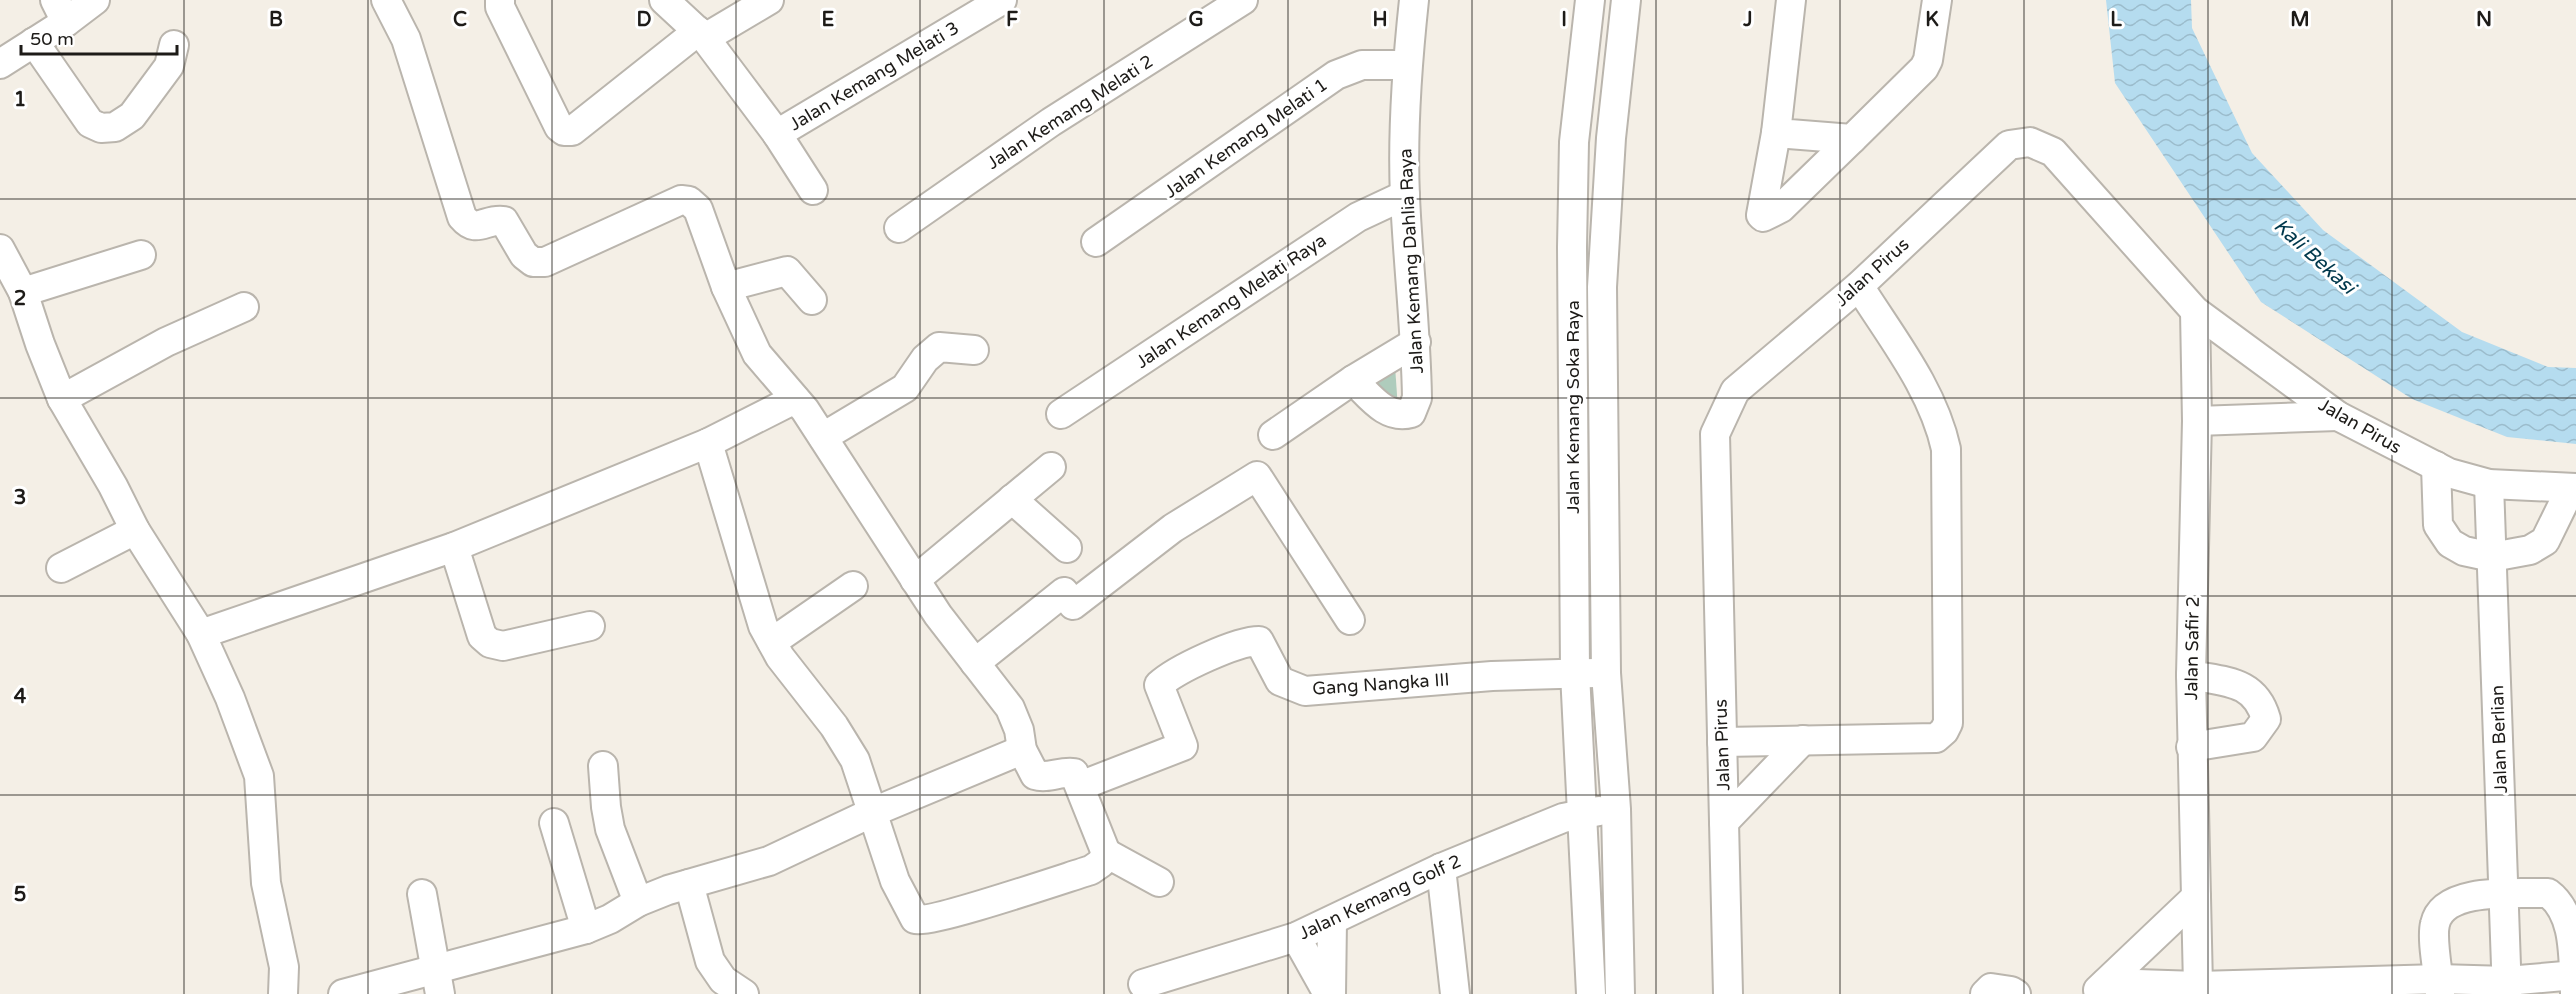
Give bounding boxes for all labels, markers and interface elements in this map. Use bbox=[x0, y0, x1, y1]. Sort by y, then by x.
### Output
text: B bbox=[269, 8, 283, 32]
text: C bbox=[453, 8, 467, 32]
text: D bbox=[636, 8, 652, 32]
text: E bbox=[822, 8, 835, 32]
text: F bbox=[1006, 8, 1018, 32]
text: G bbox=[1188, 8, 1204, 32]
text: H bbox=[1372, 8, 1388, 32]
text: I bbox=[1561, 8, 1567, 32]
text: J bbox=[1742, 8, 1753, 32]
text: K bbox=[1925, 8, 1939, 32]
text: L bbox=[2110, 8, 2122, 32]
text: M bbox=[2290, 8, 2310, 32]
text: N bbox=[2476, 8, 2492, 32]
street label: Jalan Kemang Melati 3 bbox=[785, 17, 963, 135]
scale bar bbox=[21, 18, 177, 56]
text: 50 m bbox=[30, 28, 74, 50]
street label: Jalan Kemang Melati 2 bbox=[983, 50, 1157, 174]
street label: Jalan Kemang Melati 1 bbox=[1160, 73, 1332, 203]
text: 1 bbox=[14, 88, 26, 112]
street label: Jalan Kemang Dahlia Raya bbox=[1394, 148, 1428, 374]
water label: Kali Bekasi bbox=[2269, 214, 2362, 302]
street label: Jalan Kemang Melati Raya bbox=[1132, 229, 1330, 373]
street label: Jalan Pirus bbox=[1831, 233, 1913, 311]
text: 2 bbox=[14, 287, 26, 311]
street label: Jalan Kemang Soka Raya bbox=[1562, 300, 1584, 514]
street label: Jalan Pirus bbox=[2315, 394, 2405, 458]
text: 3 bbox=[14, 486, 26, 510]
street label: Jalan Safir 2 bbox=[2180, 596, 2204, 700]
street label: Gang Nangka III bbox=[1312, 668, 1450, 700]
text: 4 bbox=[14, 685, 27, 709]
street label: Jalan Berlian bbox=[2486, 685, 2512, 793]
street label: Jalan Pirus bbox=[1709, 699, 1735, 791]
street label: Jalan Kemang Golf 2 bbox=[1295, 850, 1465, 944]
text: 5 bbox=[14, 883, 26, 907]

